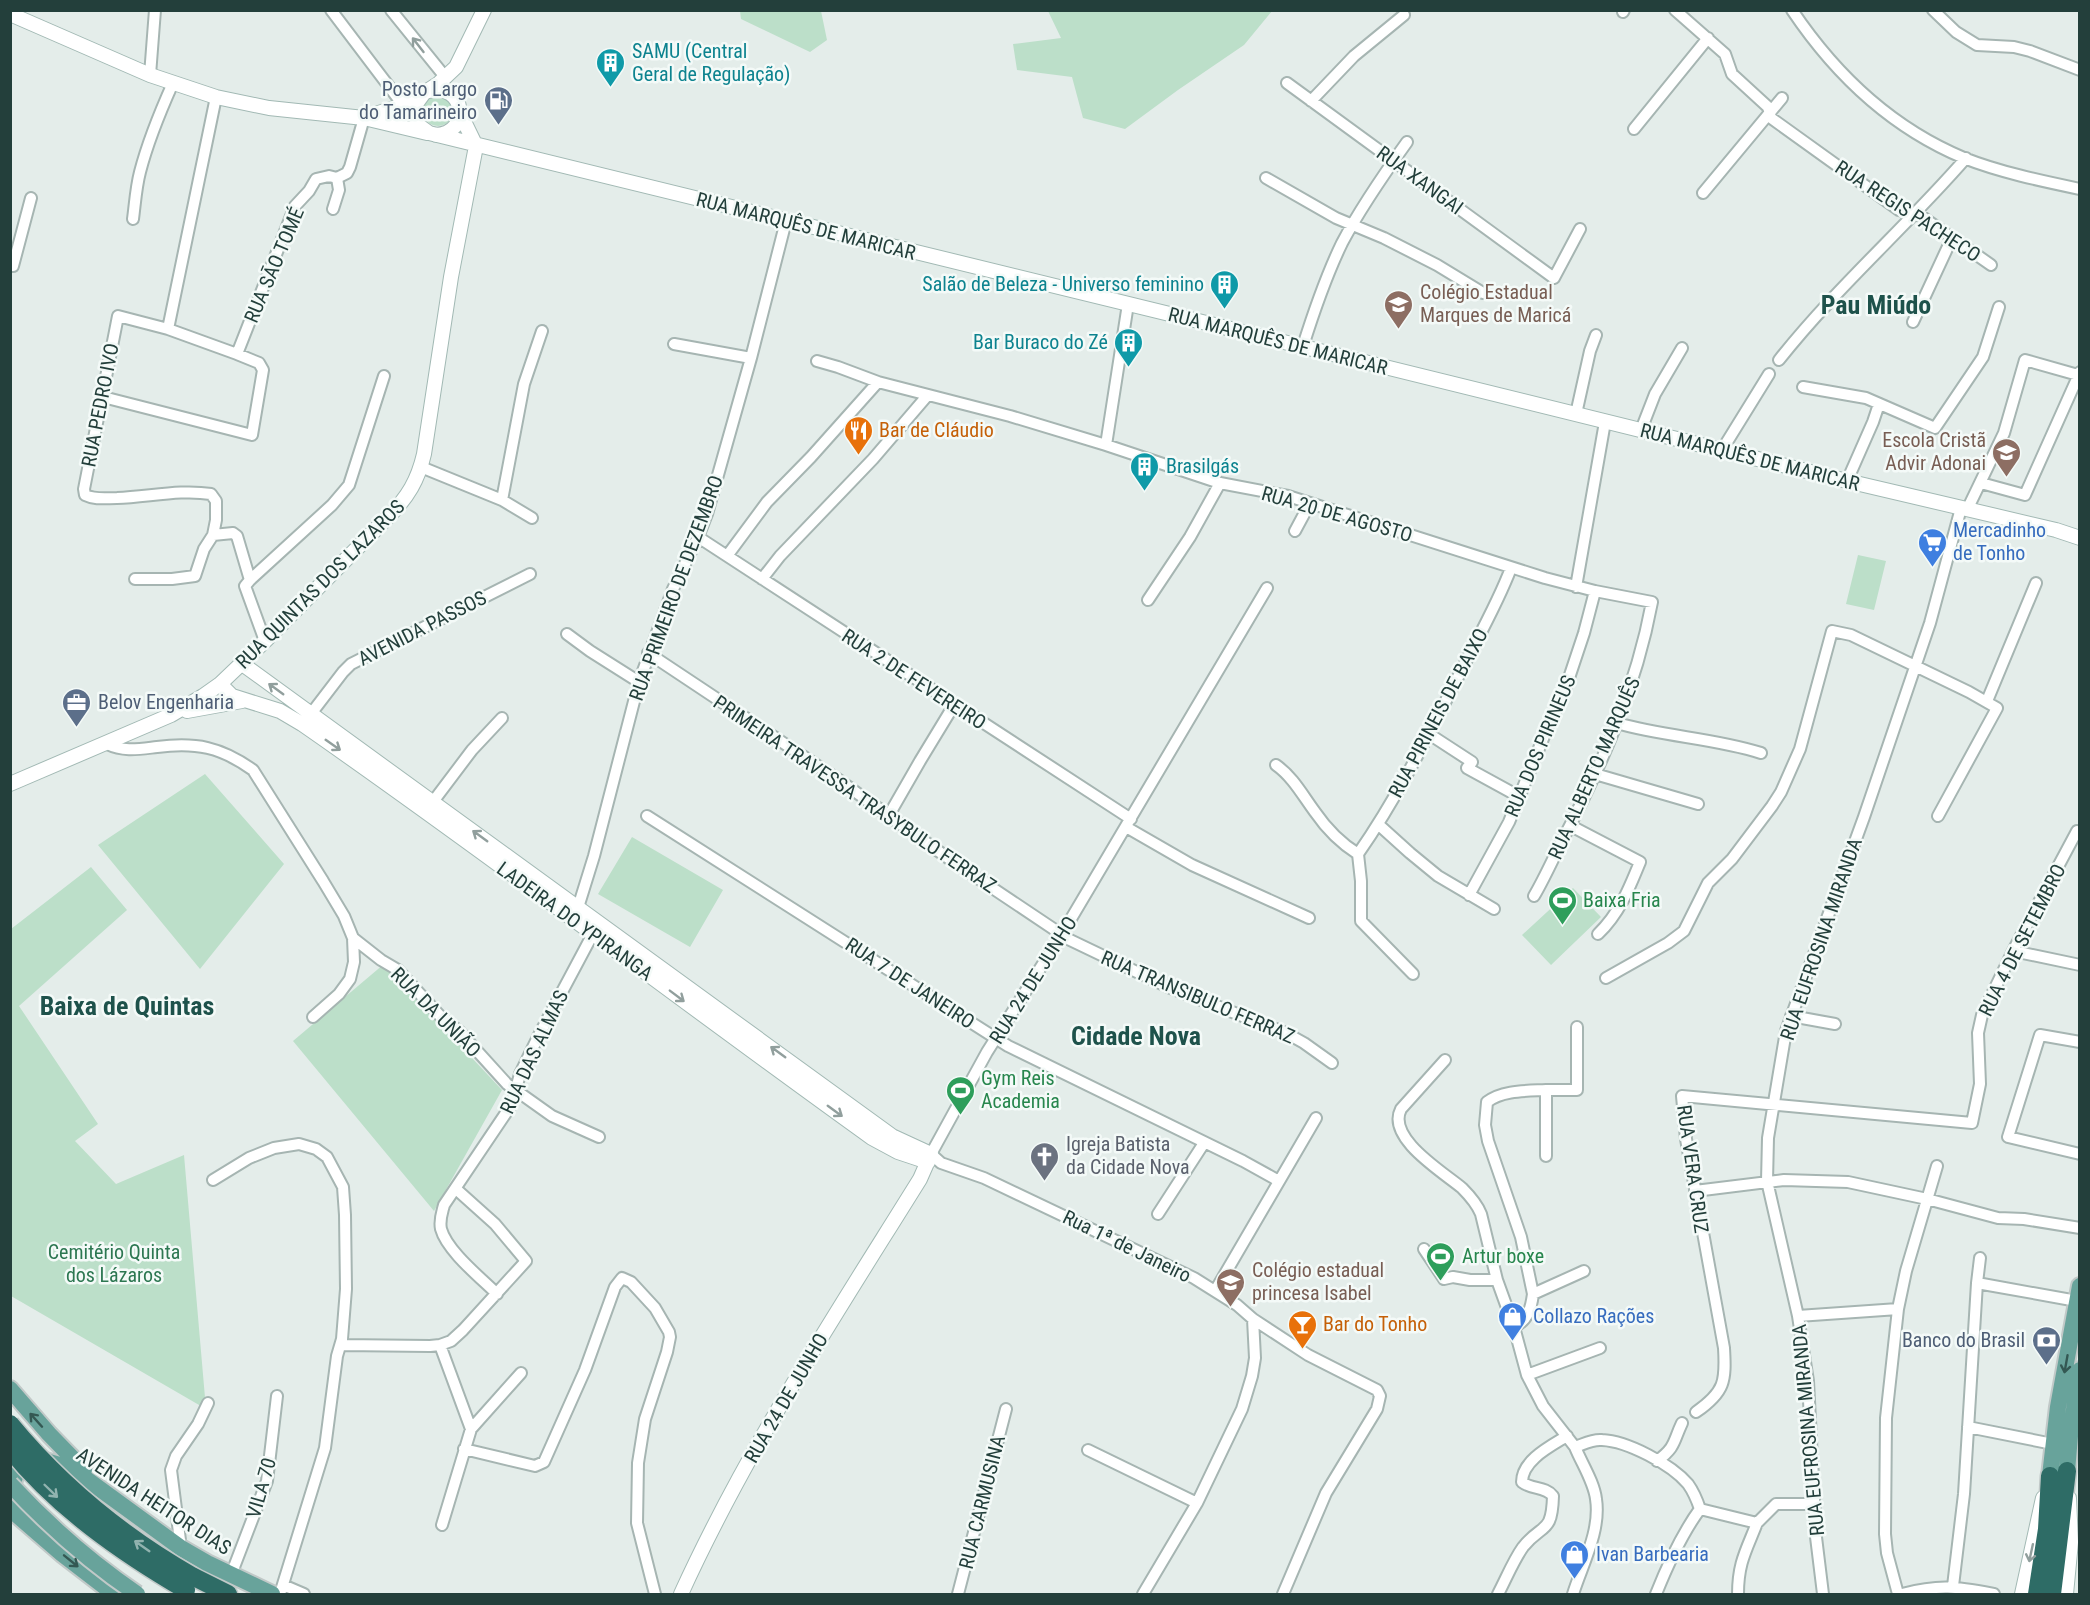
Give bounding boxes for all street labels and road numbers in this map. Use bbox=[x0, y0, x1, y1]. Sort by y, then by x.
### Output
street label: RUA XANGAI bbox=[1372, 141, 1468, 219]
street label: RUA REGIS PACHECO bbox=[1831, 155, 1985, 267]
street label: RUA MARQUÊS DE MARICAR bbox=[694, 187, 919, 265]
street label: RUA SĀO TOMÉ bbox=[239, 204, 309, 326]
street label: RUA MARQUÊS DE MARICAR bbox=[1166, 302, 1391, 380]
street label: RUA PEDRO IVO bbox=[76, 341, 124, 469]
street label: RUA MARQUÊS DE MARICAR bbox=[1638, 418, 1863, 496]
street label: RUA PRIMEIRO DE DEZEMBRO bbox=[624, 472, 728, 704]
street label: RUA 20 DE AGOSTO bbox=[1259, 481, 1415, 547]
street label: RUA QUINTAS DOS LAZAROS bbox=[231, 495, 409, 673]
street label: AVENIDA PASSOS bbox=[354, 585, 490, 671]
street label: RUA 2 DE FEVEREIRO bbox=[837, 623, 991, 735]
street label: RUA PIRINEIS DE BAIXO bbox=[1383, 624, 1493, 802]
street label: RUA DOS PIRINEUS bbox=[1499, 671, 1581, 821]
street label: RUA ALBERTO MARQUÊS bbox=[1543, 673, 1645, 863]
street label: PRIMEIRA TRAVESSA TRASYBULO FERRAZ bbox=[709, 690, 1001, 898]
street label: RUA EUFROSINA MIRANDA bbox=[1775, 834, 1867, 1043]
street label: LADEIRA DO YPIRANGA bbox=[492, 856, 658, 986]
street label: RUA 4 DE SETEMBRO bbox=[1973, 860, 2071, 1020]
street label: RUA 24 DE JUNHO bbox=[984, 912, 1082, 1048]
street label: RUA 7 DE JANEIRO bbox=[841, 932, 979, 1034]
street label: RUA TRANSIBULO FERRAZ bbox=[1098, 945, 1298, 1049]
street label: RUA DA UNIÃO bbox=[386, 962, 486, 1062]
street label: RUA DAS ALMAS bbox=[495, 986, 573, 1118]
street label: RUA VERA CRUZ bbox=[1672, 1103, 1714, 1235]
street label: Rua 1ª de Janeiro bbox=[1059, 1205, 1195, 1287]
street label: RUA EUFROSINA MIRANDA bbox=[1787, 1323, 1829, 1537]
street label: RUA 24 DE JUNHO bbox=[739, 1329, 833, 1467]
street label: RUA CARMUSINA bbox=[954, 1432, 1010, 1571]
street label: AVENIDA HEITOR DIAS bbox=[72, 1442, 236, 1560]
street label: VILA 70 bbox=[241, 1455, 281, 1521]

